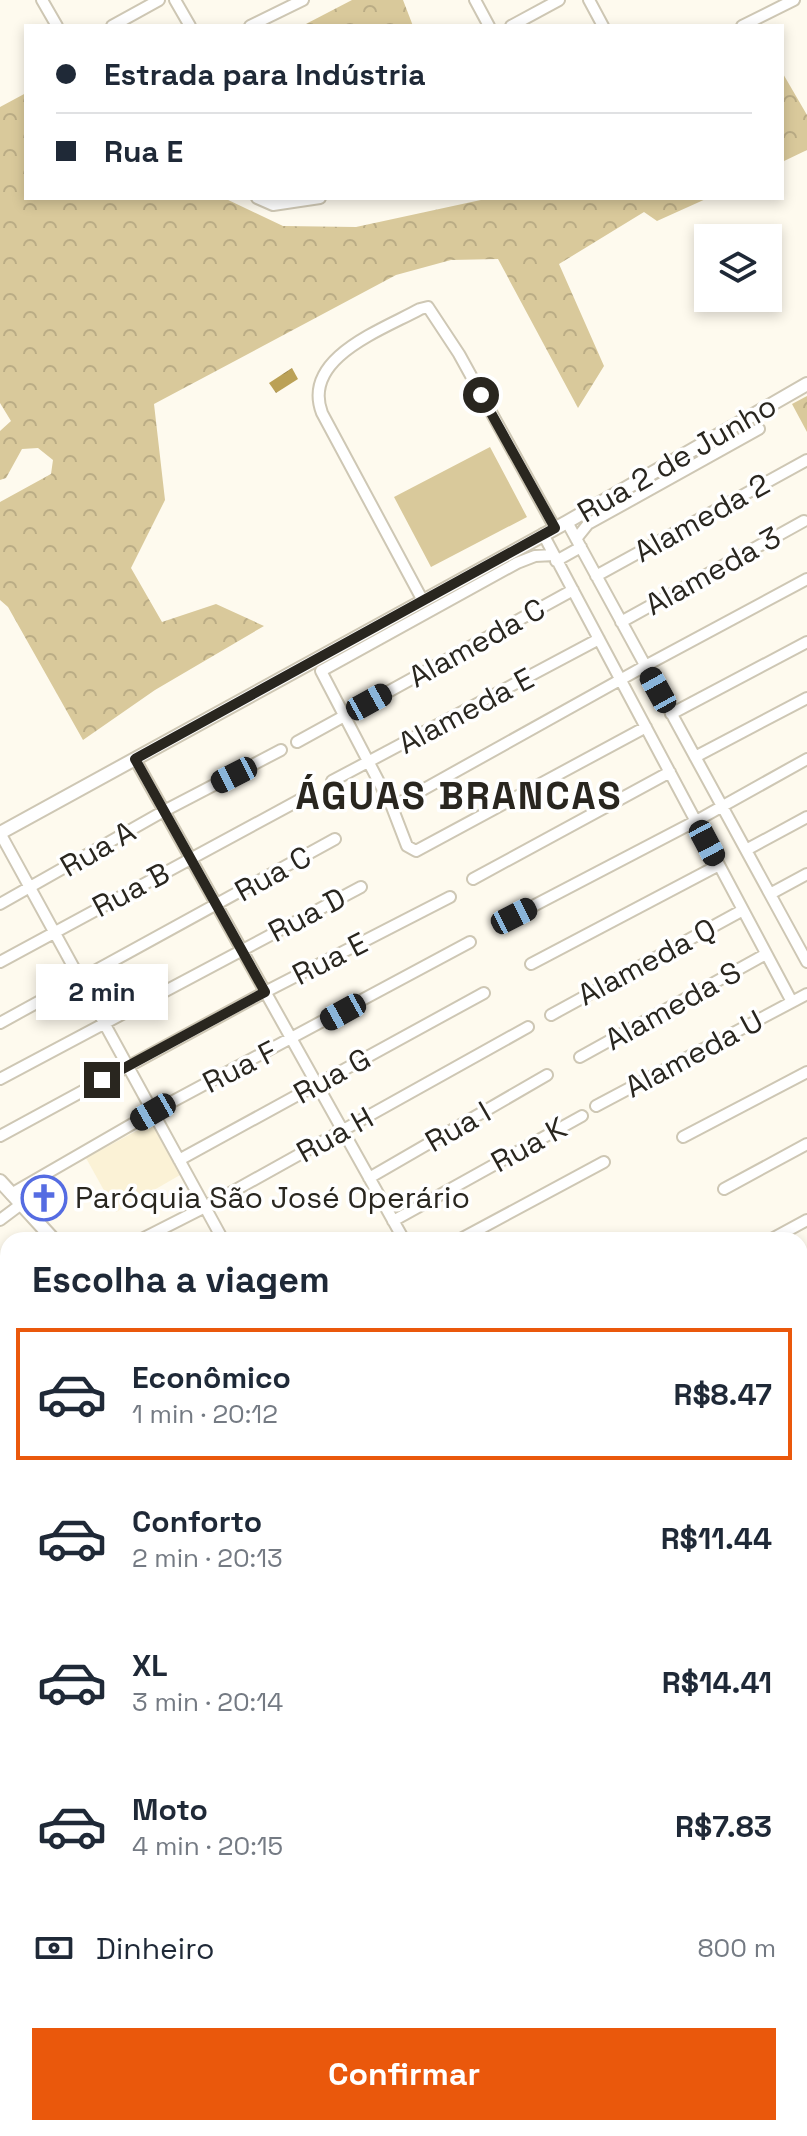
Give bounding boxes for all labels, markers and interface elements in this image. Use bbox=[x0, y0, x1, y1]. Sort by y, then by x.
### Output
text: Estrada para Indústria bbox=[104, 55, 426, 94]
text: Rua E bbox=[104, 132, 183, 171]
map controls bbox=[694, 224, 782, 312]
button: layers bbox=[694, 224, 782, 312]
route start bbox=[463, 377, 499, 413]
street label: Rua 2 de Junho bbox=[570, 386, 783, 531]
street label: Alameda 2 bbox=[627, 464, 777, 571]
street label: Alameda 3 bbox=[638, 517, 788, 624]
street label: Alameda C bbox=[401, 589, 552, 696]
street label: Alameda E bbox=[391, 659, 540, 763]
car bbox=[636, 663, 680, 717]
car bbox=[342, 680, 396, 724]
car bbox=[207, 753, 261, 797]
district label: ÁGUAS BRANCAS bbox=[295, 772, 623, 820]
street label: Rua A bbox=[53, 811, 143, 886]
car bbox=[685, 816, 729, 870]
street label: Rua C bbox=[228, 837, 318, 910]
street label: Rua B bbox=[85, 853, 176, 926]
street label: Rua D bbox=[261, 878, 352, 951]
car bbox=[487, 894, 541, 938]
street label: Alameda Q bbox=[571, 909, 723, 1014]
street label: Rua E bbox=[286, 923, 374, 994]
street label: Alameda S bbox=[598, 952, 748, 1059]
callout: 2 min bbox=[36, 964, 168, 1020]
text: 2 min bbox=[68, 975, 136, 1009]
car bbox=[316, 990, 370, 1034]
street label: Alameda U bbox=[618, 1001, 770, 1106]
street label: Rua F bbox=[196, 1031, 284, 1102]
street label: Rua G bbox=[286, 1039, 377, 1113]
route end bbox=[84, 1062, 120, 1098]
car bbox=[126, 1090, 180, 1134]
street label: Rua I bbox=[418, 1092, 498, 1161]
street label: Rua H bbox=[289, 1098, 380, 1171]
street label: Rua K bbox=[484, 1108, 573, 1181]
church icon: Paróquia São José Operário bbox=[20, 1174, 68, 1222]
place label: Paróquia São José Operário bbox=[75, 1178, 470, 1217]
text: Escolha a viagem bbox=[32, 1257, 330, 1303]
icon: car bbox=[36, 1358, 108, 1430]
text: Econômico bbox=[132, 1358, 291, 1397]
text: R$8.47 bbox=[673, 1375, 772, 1414]
text: 1 min · 20:12 bbox=[132, 1397, 278, 1431]
icon: car bbox=[36, 1502, 108, 1574]
text: Conforto bbox=[132, 1502, 262, 1541]
text: R$11.44 bbox=[661, 1519, 772, 1558]
text: 2 min · 20:13 bbox=[132, 1541, 283, 1575]
icon: car bbox=[36, 1646, 108, 1718]
text: XL bbox=[132, 1646, 168, 1685]
text: R$14.41 bbox=[662, 1663, 772, 1702]
text: 3 min · 20:14 bbox=[132, 1685, 283, 1719]
icon: car bbox=[36, 1790, 108, 1862]
text: Moto bbox=[132, 1790, 208, 1829]
text: R$7.83 bbox=[675, 1807, 772, 1846]
text: 4 min · 20:15 bbox=[132, 1829, 283, 1863]
icon: cash bbox=[32, 1926, 76, 1970]
text: Dinheiro bbox=[96, 1929, 214, 1968]
text: 800 m bbox=[697, 1931, 776, 1965]
button: Confirmar bbox=[32, 2028, 776, 2120]

